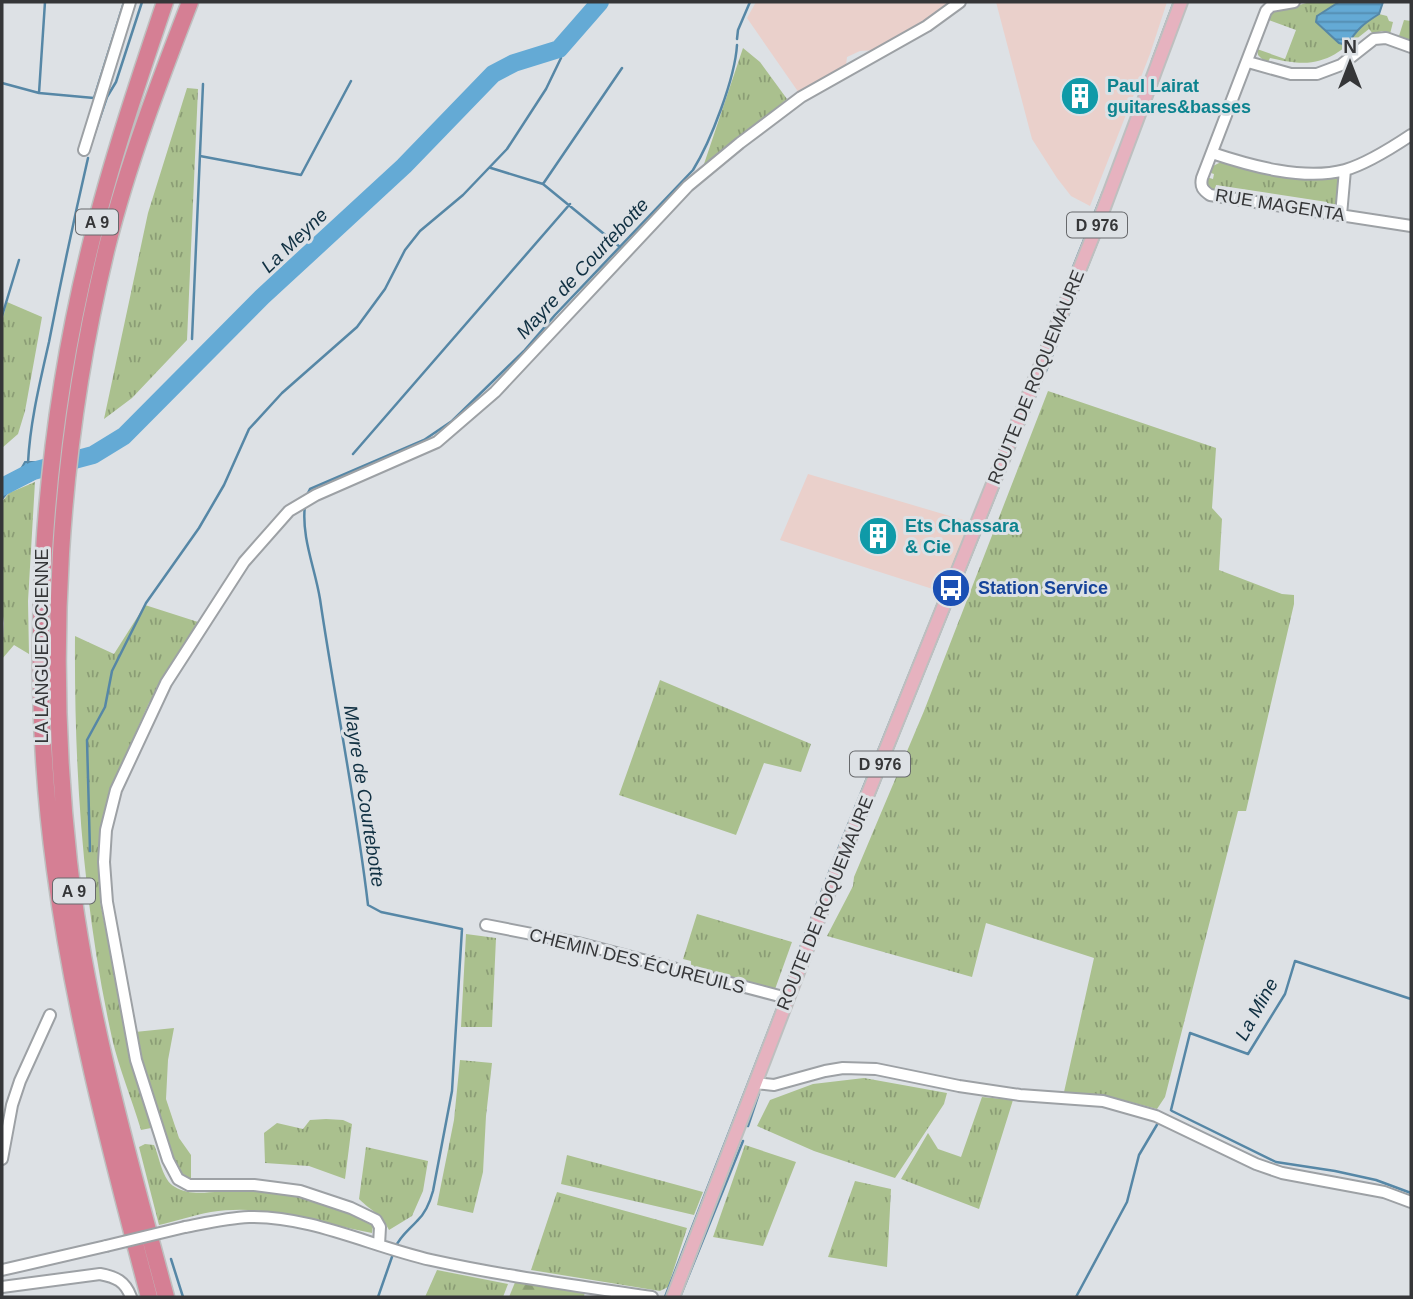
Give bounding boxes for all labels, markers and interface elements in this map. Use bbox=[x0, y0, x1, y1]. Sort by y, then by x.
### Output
north arrow bbox=[1315, 28, 1385, 98]
text: N bbox=[1343, 36, 1357, 57]
building icon: Paul Lairat guitares&basses bbox=[1059, 75, 1101, 117]
place label: Paul Lairat guitares&basses bbox=[1107, 76, 1251, 117]
street label: RUE MAGENTA bbox=[1214, 185, 1346, 225]
water label: Mayre de Courtebotte bbox=[512, 194, 653, 343]
water label: La Meyne bbox=[257, 204, 332, 277]
road number: A 9 bbox=[76, 210, 118, 234]
road number: D 976 bbox=[1067, 213, 1127, 238]
street label: ROUTE DE ROQUEMAURE bbox=[984, 267, 1088, 487]
building icon: Ets Chassara & Cie bbox=[857, 515, 899, 557]
place label: Ets Chassara & Cie bbox=[905, 516, 1020, 557]
street label: LA LANGUEDOCIENNE bbox=[32, 548, 52, 744]
bus stop icon: Station Service bbox=[930, 567, 972, 609]
place label: Station Service bbox=[978, 578, 1108, 598]
water label: Mayre de Courtebotte bbox=[340, 704, 389, 888]
road number: D 976 bbox=[850, 751, 910, 776]
street label: ROUTE DE ROQUEMAURE bbox=[773, 793, 877, 1013]
road number: A 9 bbox=[53, 878, 95, 904]
street label: CHEMIN DES ÉCUREUILS bbox=[527, 925, 747, 997]
water label: La Mine bbox=[1231, 975, 1282, 1044]

